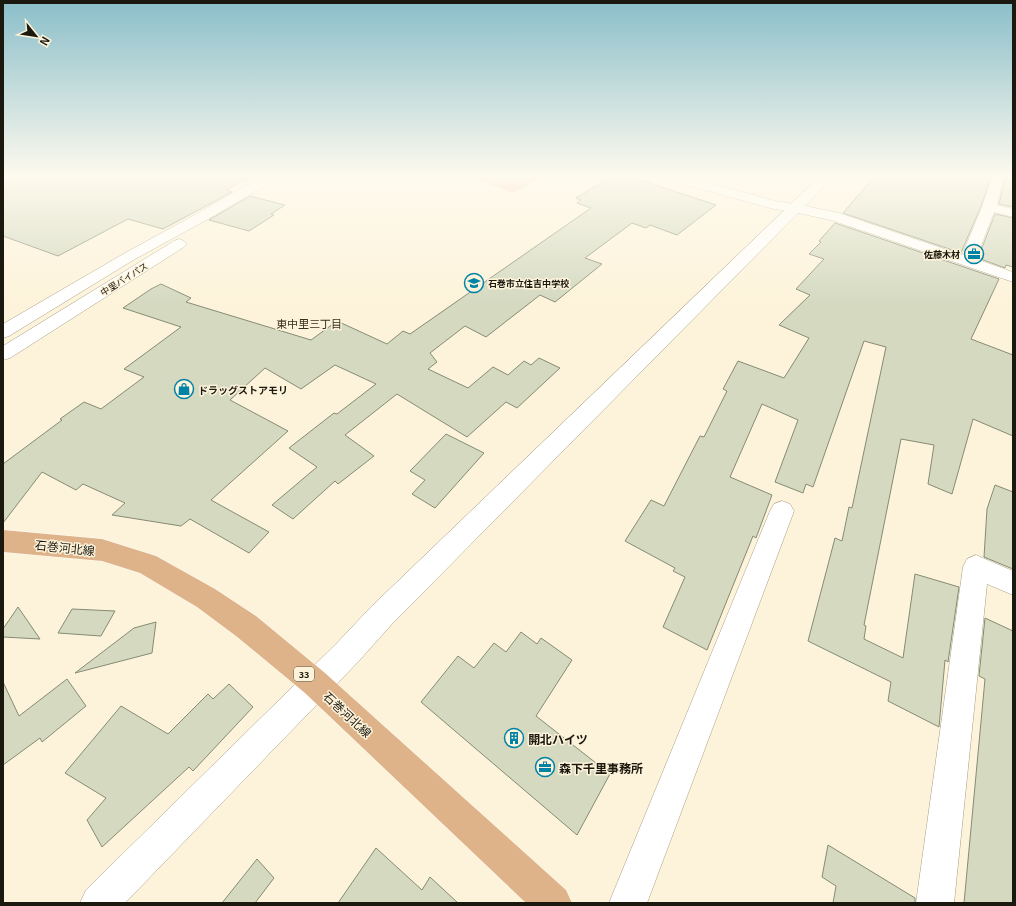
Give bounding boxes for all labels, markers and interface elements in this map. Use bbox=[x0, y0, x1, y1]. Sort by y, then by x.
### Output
north arrow bbox=[16, 16, 56, 56]
text: N bbox=[37, 34, 55, 49]
office icon: 佐藤木材 bbox=[963, 243, 985, 265]
place label: 佐藤木材 bbox=[923, 248, 960, 261]
street label: 中里バイパス bbox=[98, 259, 150, 299]
school or university icon: 石巻市立住吉中学校 bbox=[463, 272, 485, 294]
place label: 石巻市立住吉中学校 bbox=[488, 277, 570, 290]
district label: 東中里三丁目 bbox=[276, 315, 342, 331]
shop icon: ドラッグストアモリ bbox=[173, 378, 195, 400]
place label: ドラッグストアモリ bbox=[198, 382, 288, 397]
street label: 石巻河北線 bbox=[34, 535, 96, 559]
road number: 33 bbox=[294, 667, 314, 681]
street label: 石巻河北線 bbox=[320, 687, 376, 741]
building icon: 開北ハイツ bbox=[503, 727, 525, 749]
place label: 開北ハイツ bbox=[528, 730, 588, 747]
office icon: 森下千里事務所 bbox=[534, 756, 556, 778]
place label: 森下千里事務所 bbox=[559, 759, 643, 776]

